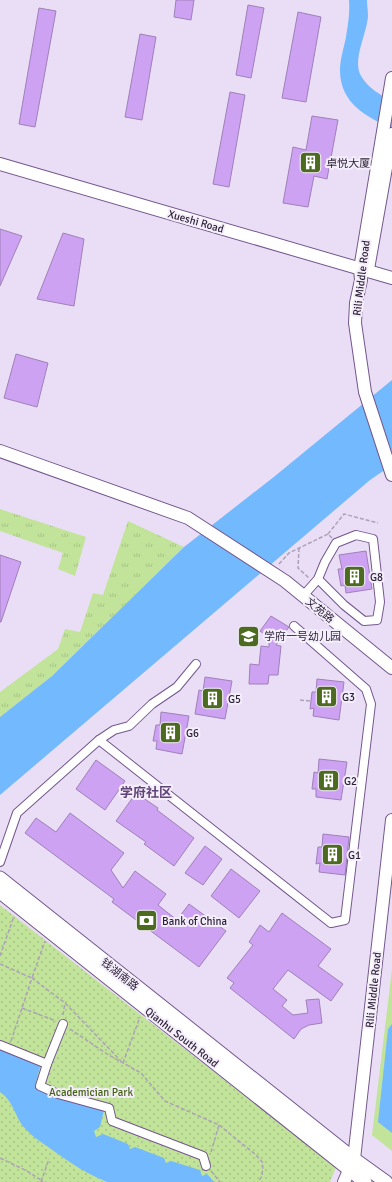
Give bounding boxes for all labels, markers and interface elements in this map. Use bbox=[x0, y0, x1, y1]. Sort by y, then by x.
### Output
building icon: 卓悦大厦 bbox=[297, 150, 323, 176]
place label: 卓悦大厦 bbox=[326, 157, 370, 170]
street label: Xueshi Road bbox=[166, 207, 225, 236]
street label: Rili Middle Road bbox=[350, 239, 373, 317]
building icon: G8 bbox=[342, 564, 368, 590]
place label: G8 bbox=[370, 571, 383, 584]
street label: 文苑路 bbox=[303, 595, 337, 626]
school or university icon: 学府一号幼儿园 bbox=[235, 623, 261, 649]
place label: 学府一号幼儿园 bbox=[264, 630, 341, 643]
building icon: G3 bbox=[314, 684, 340, 710]
building icon: G5 bbox=[200, 686, 226, 712]
place label: G3 bbox=[342, 691, 355, 704]
place label: G5 bbox=[228, 693, 241, 706]
building icon: G6 bbox=[157, 720, 183, 746]
place label: G6 bbox=[186, 727, 199, 740]
building icon: G2 bbox=[316, 768, 342, 794]
place label: G2 bbox=[344, 775, 357, 788]
district label: 学府社区 bbox=[120, 785, 172, 801]
building icon: G1 bbox=[320, 842, 346, 868]
place label: G1 bbox=[348, 849, 361, 862]
bank icon: Bank of China bbox=[134, 908, 160, 934]
place label: Bank of China bbox=[162, 915, 228, 928]
street label: Rili Middle Road bbox=[363, 951, 384, 1029]
street label: 钱湖南路 bbox=[98, 956, 141, 993]
street label: Qianhu South Road bbox=[142, 1005, 221, 1070]
park label: Academician Park bbox=[49, 1086, 133, 1099]

